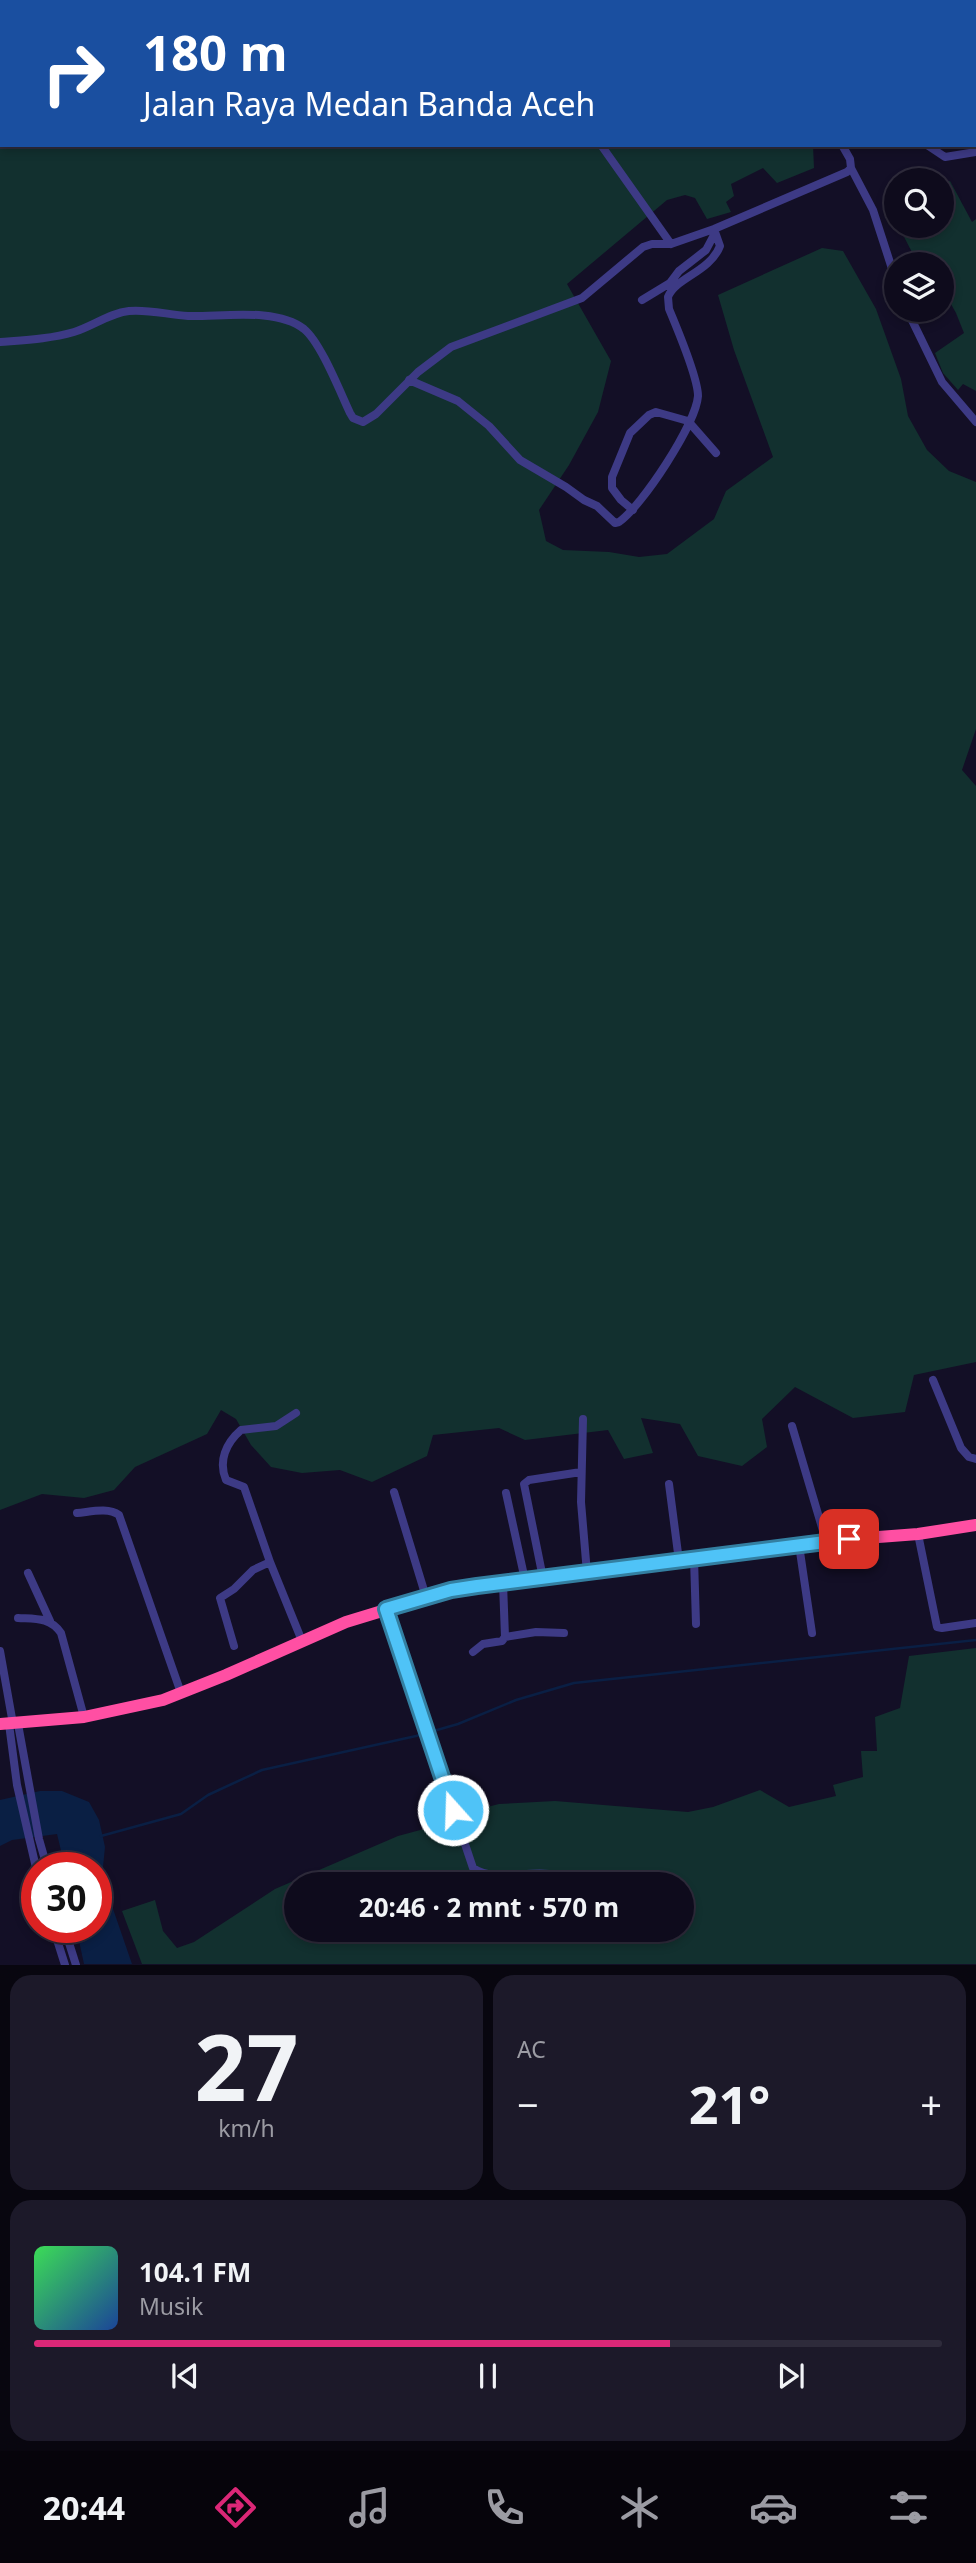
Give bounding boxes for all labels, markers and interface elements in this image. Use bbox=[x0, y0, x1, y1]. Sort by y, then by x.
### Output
text: 180 m bbox=[143, 19, 288, 85]
icon: right bbox=[28, 28, 119, 119]
text: Jalan Raya Medan Banda Aceh bbox=[143, 82, 595, 125]
map controls bbox=[884, 168, 954, 322]
button: search bbox=[884, 168, 954, 238]
button: layers bbox=[884, 252, 954, 322]
pin bbox=[819, 1509, 879, 1569]
icon: arrive bbox=[830, 1520, 868, 1558]
position arrow bbox=[416, 1773, 490, 1847]
speed limit sign: 30 bbox=[21, 1852, 112, 1943]
text: 20:46 · 2 mnt · 570 m bbox=[359, 1889, 619, 1925]
text: 27 bbox=[194, 2004, 299, 2128]
text: AC bbox=[517, 2033, 546, 2065]
text: 21° bbox=[689, 2068, 770, 2139]
text: − bbox=[517, 2078, 539, 2130]
text: + bbox=[920, 2078, 942, 2130]
text: km/h bbox=[218, 2112, 275, 2144]
text: 104.1 FM bbox=[139, 2254, 251, 2290]
text: Musik bbox=[139, 2290, 203, 2322]
icon: previous bbox=[166, 2357, 204, 2395]
icon: pause bbox=[469, 2357, 507, 2395]
icon: next bbox=[772, 2357, 810, 2395]
icon: directions bbox=[211, 2483, 260, 2532]
icon: music bbox=[345, 2483, 394, 2532]
icon: phone bbox=[480, 2483, 529, 2532]
icon: climate bbox=[615, 2483, 664, 2532]
icon: car bbox=[749, 2483, 798, 2532]
icon: filters bbox=[884, 2483, 933, 2532]
text: 20:44 bbox=[43, 2486, 125, 2529]

